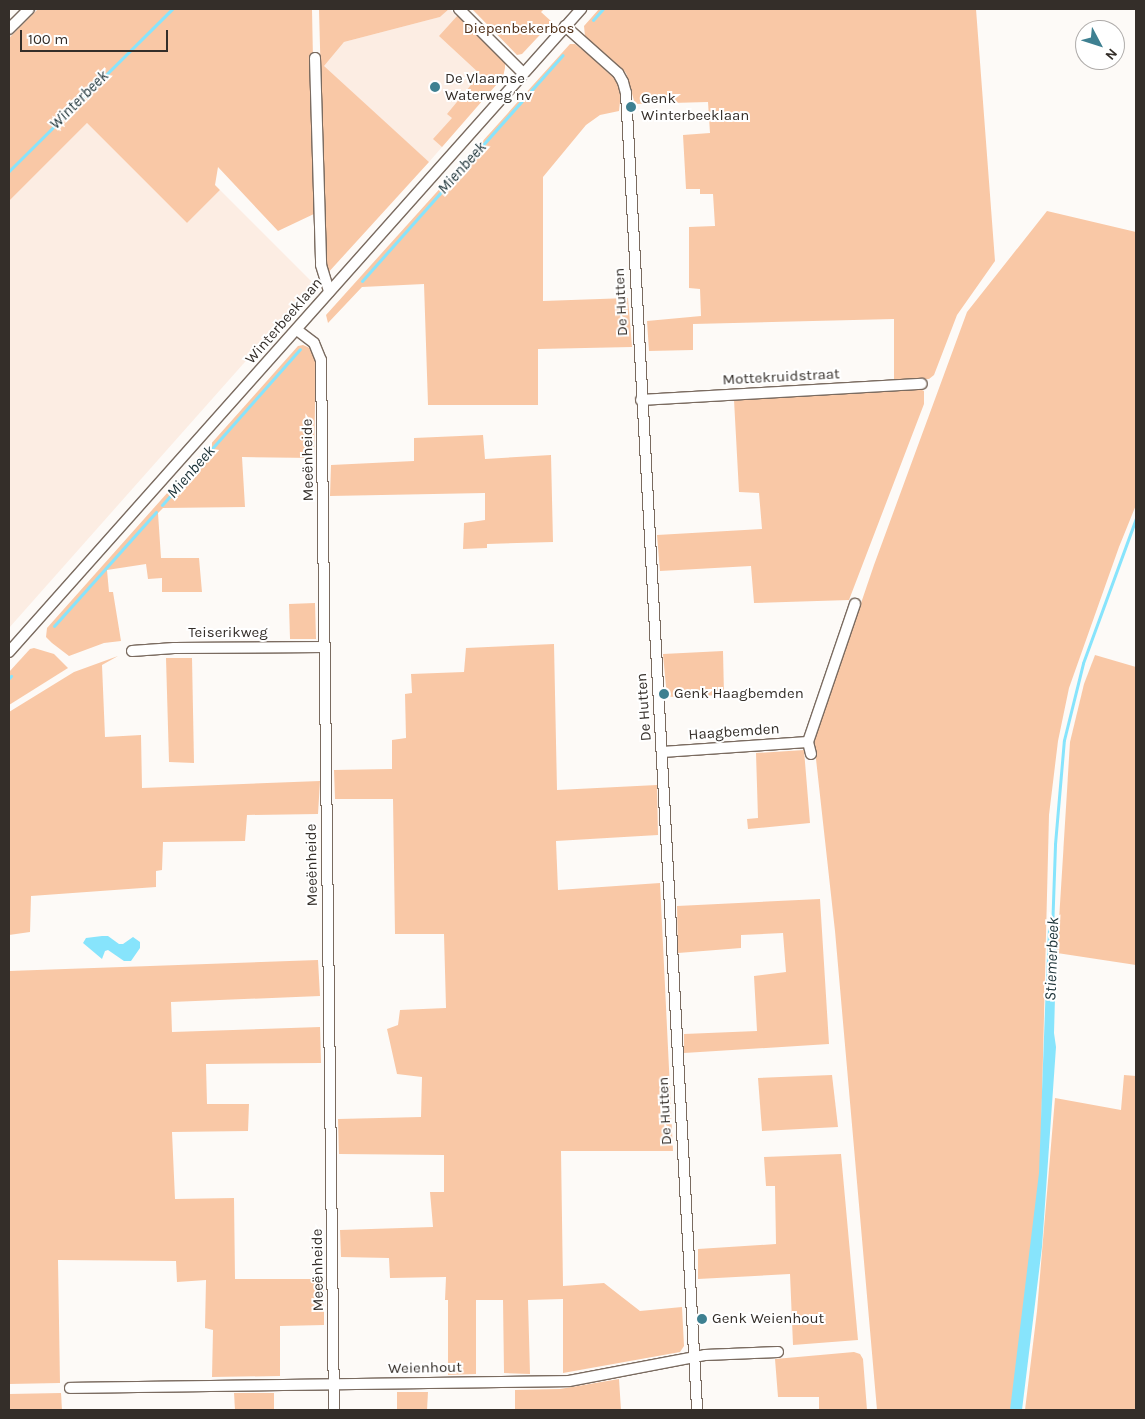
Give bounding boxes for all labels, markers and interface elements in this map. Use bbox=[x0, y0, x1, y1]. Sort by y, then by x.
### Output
scale bar bbox=[22, 20, 170, 52]
park label: Diepenbekerbos bbox=[464, 20, 574, 38]
north arrow bbox=[1075, 20, 1125, 70]
text: 100 m bbox=[28, 30, 68, 48]
text: N bbox=[1101, 45, 1121, 64]
water label: Winterbeek bbox=[46, 67, 112, 133]
place label: De Vlaamse Waterweg nv bbox=[445, 69, 532, 104]
marker: De Vlaamse Waterweg nv bbox=[429, 81, 441, 93]
place label: Genk Winterbeeklaan bbox=[641, 89, 749, 124]
marker: Genk Winterbeeklaan bbox=[625, 101, 637, 113]
water label: Mienbeek bbox=[433, 138, 491, 198]
street label: De Hutten bbox=[610, 267, 632, 337]
street label: Winterbeeklaan bbox=[242, 274, 326, 368]
street label: Mottekruidstraat bbox=[722, 365, 840, 389]
street label: Meeënheide bbox=[298, 419, 318, 501]
water label: Mienbeek bbox=[163, 442, 219, 502]
street label: Teiserikweg bbox=[188, 624, 268, 642]
street label: De Hutten bbox=[633, 672, 655, 742]
place label: Genk Haagbemden bbox=[674, 685, 804, 703]
marker: Genk Haagbemden bbox=[658, 688, 670, 700]
street label: Haagbemden bbox=[688, 720, 780, 744]
street label: Meeënheide bbox=[302, 824, 322, 906]
water label: Stiemerbeek bbox=[1041, 917, 1063, 1001]
street label: De Hutten bbox=[654, 1076, 676, 1146]
street label: Meeënheide bbox=[308, 1229, 328, 1311]
place label: Genk Weienhout bbox=[712, 1310, 824, 1328]
marker: Genk Weienhout bbox=[696, 1313, 708, 1325]
street label: Weienhout bbox=[388, 1358, 462, 1378]

